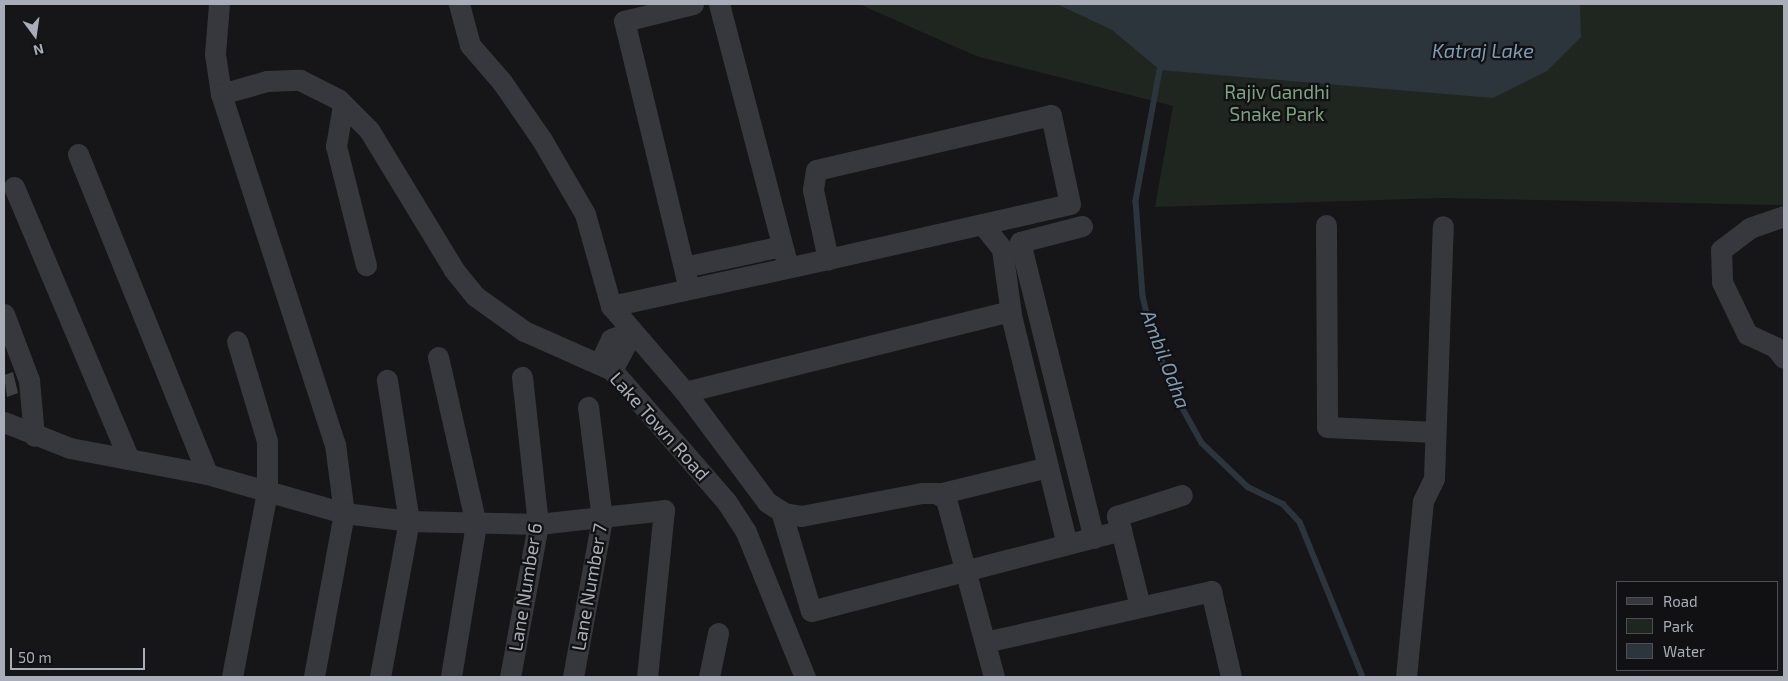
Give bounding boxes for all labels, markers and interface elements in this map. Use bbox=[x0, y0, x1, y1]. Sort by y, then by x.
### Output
north arrow bbox=[10, 10, 60, 60]
water label: Katraj Lake bbox=[1432, 38, 1534, 62]
text: N bbox=[32, 41, 46, 60]
park label: Rajiv Gandhi Snake Park bbox=[1224, 81, 1330, 125]
water label: Ambil Odha bbox=[1136, 306, 1196, 412]
street label: Lake Town Road bbox=[605, 367, 715, 485]
street label: Lane Number 6 bbox=[504, 521, 546, 653]
street label: Lane Number 7 bbox=[567, 521, 611, 653]
legend bbox=[1616, 581, 1778, 671]
text: Road bbox=[1663, 592, 1698, 610]
text: Park bbox=[1663, 617, 1694, 635]
scale bar bbox=[12, 638, 148, 670]
text: Water bbox=[1663, 642, 1705, 660]
text: 50 m bbox=[18, 648, 52, 666]

